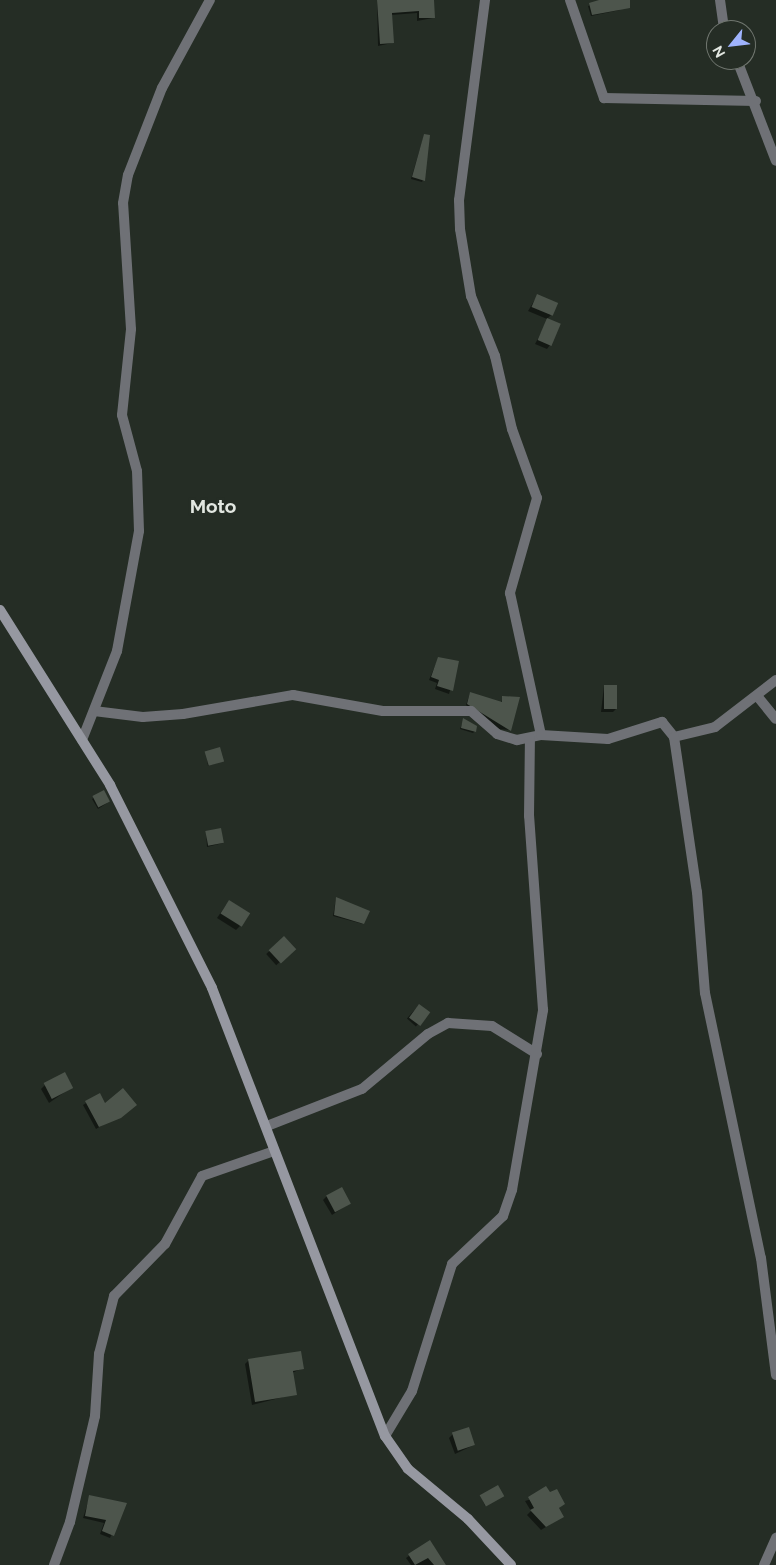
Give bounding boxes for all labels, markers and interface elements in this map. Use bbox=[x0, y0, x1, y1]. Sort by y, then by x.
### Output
north arrow bbox=[706, 20, 756, 70]
text: N bbox=[709, 43, 728, 60]
district label: Moto bbox=[190, 496, 236, 518]

